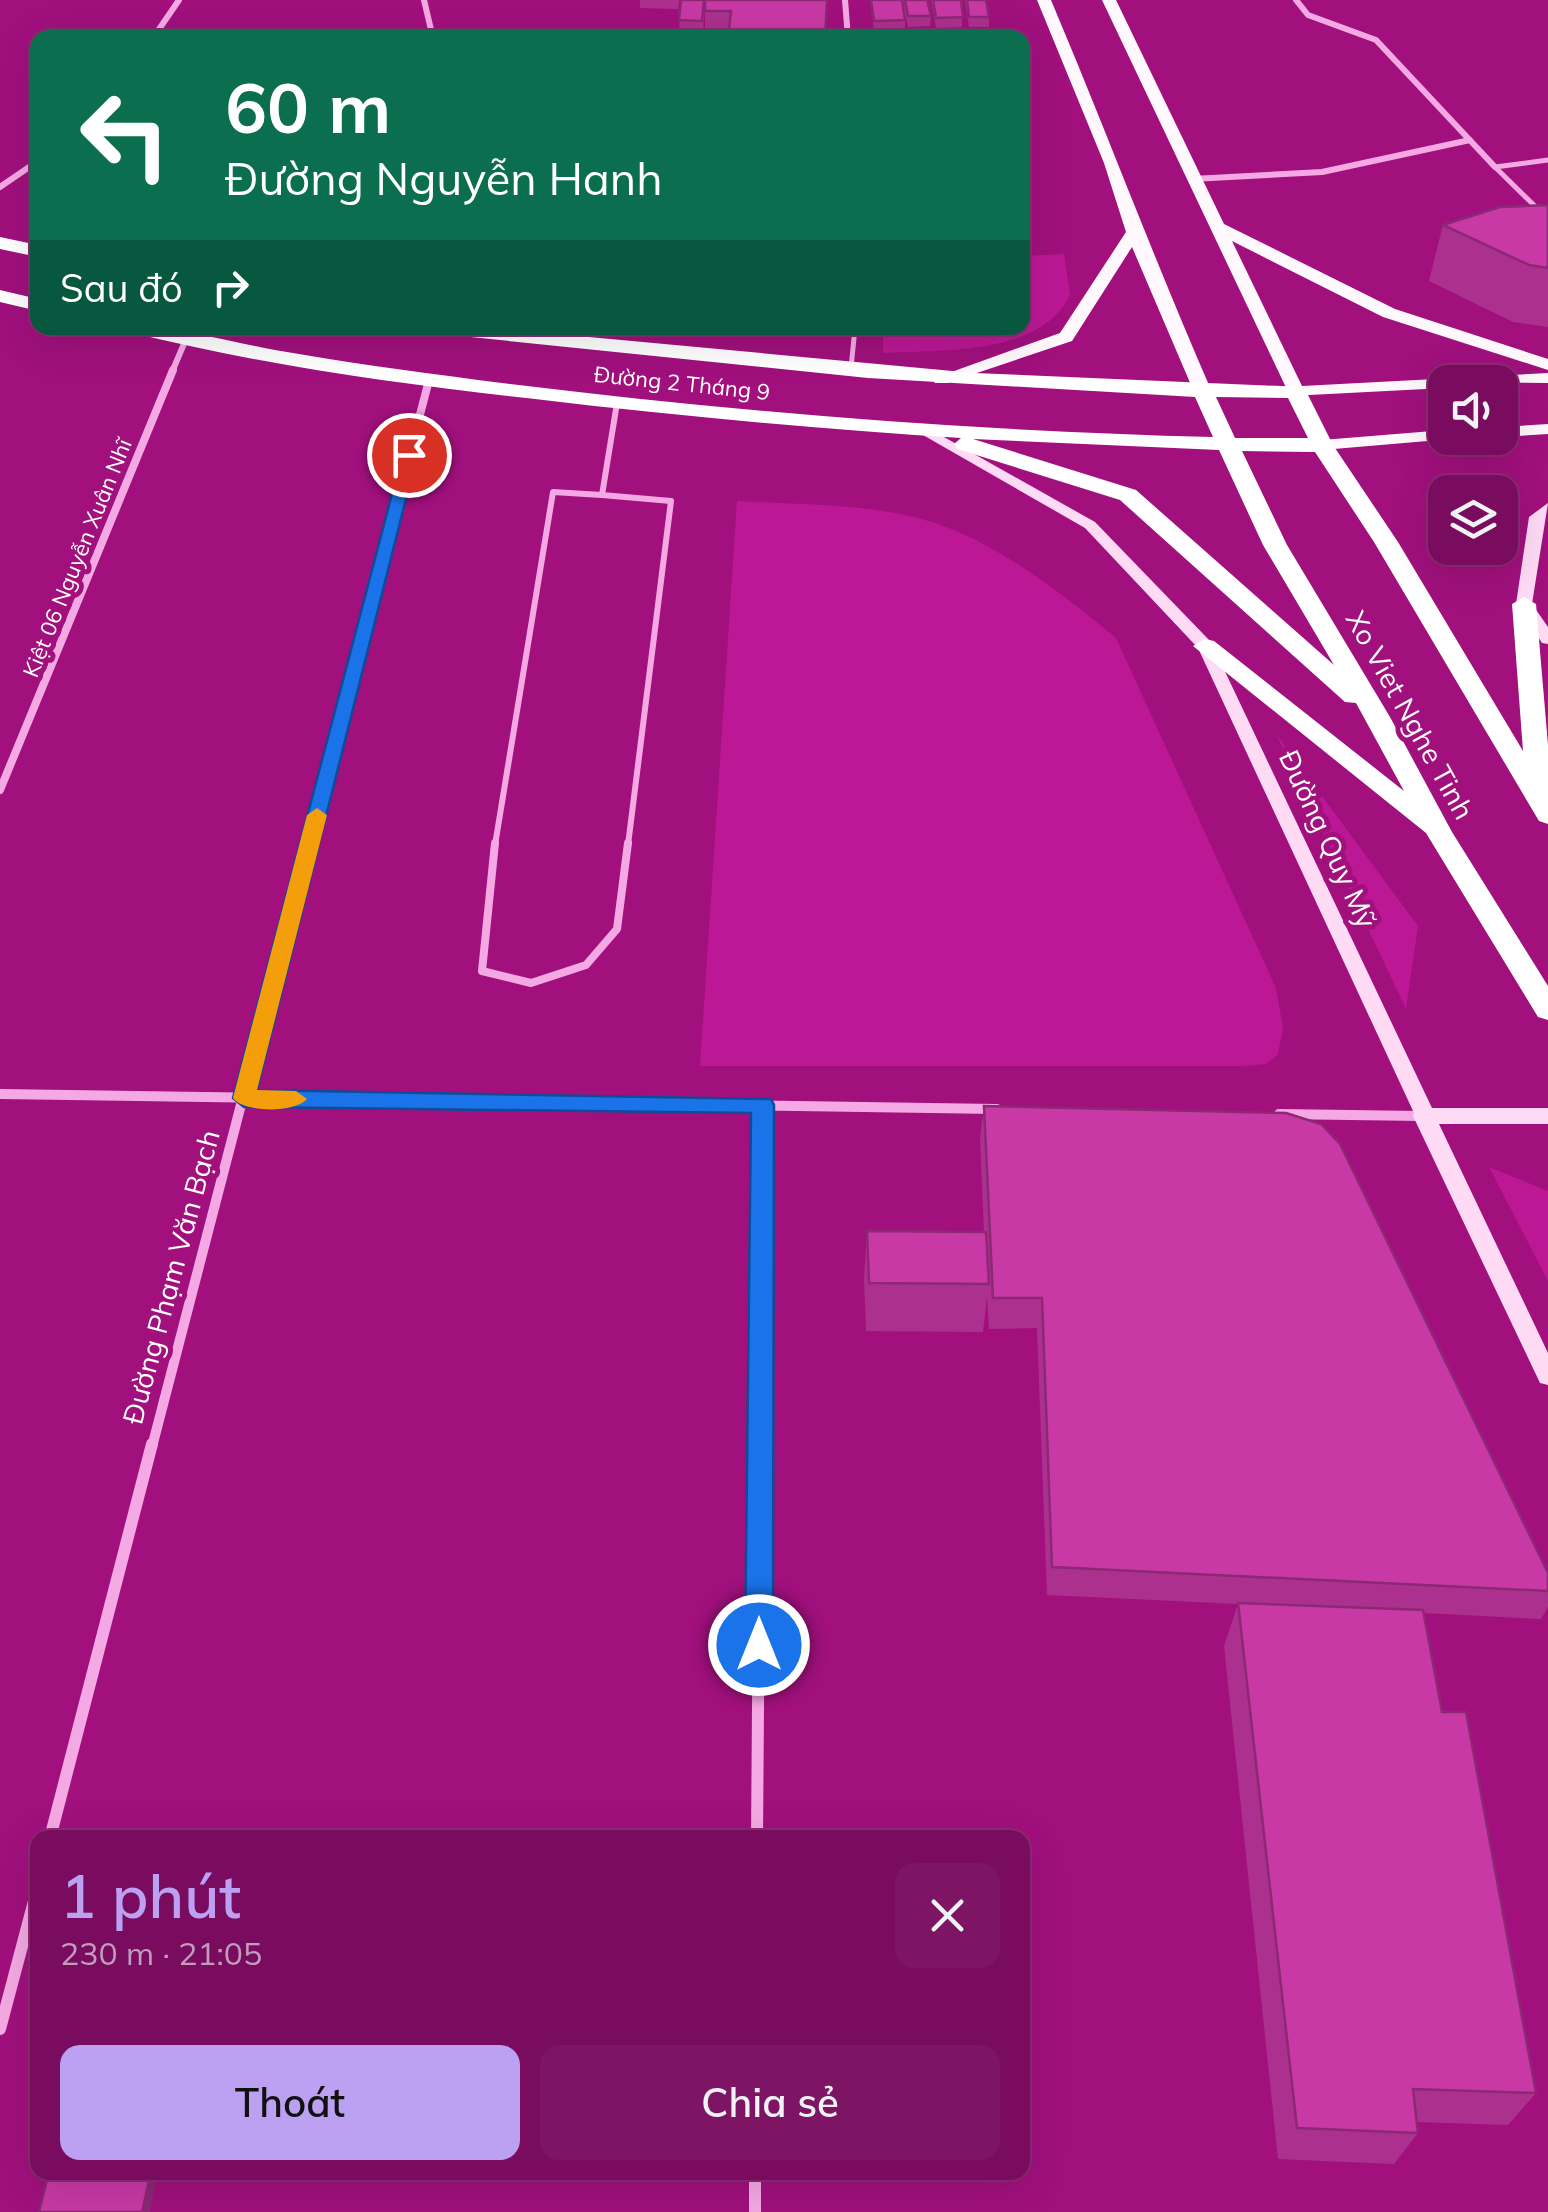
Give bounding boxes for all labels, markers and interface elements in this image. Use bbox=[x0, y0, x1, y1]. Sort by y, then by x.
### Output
text: 60 m bbox=[225, 63, 391, 151]
icon: left bbox=[60, 70, 190, 200]
text: Đường Nguyễn Hanh bbox=[225, 150, 663, 206]
icon: right bbox=[203, 260, 258, 315]
text: Sau đó bbox=[60, 264, 183, 312]
street label: Đường 2 Tháng 9 bbox=[593, 360, 771, 406]
map controls bbox=[1428, 365, 1518, 565]
button: sound bbox=[1428, 365, 1518, 455]
pin bbox=[367, 413, 452, 498]
icon: arrive bbox=[382, 428, 437, 483]
street label: Kiệt 06 Nguyễn Xuân Nhĩ bbox=[16, 433, 138, 681]
button: layers bbox=[1428, 475, 1518, 565]
street label: Xo Viet Nghe Tinh bbox=[1339, 604, 1482, 825]
street label: Đường Quy Mỹ bbox=[1272, 744, 1385, 934]
street label: Đường Phạm Văn Bạch bbox=[114, 1126, 227, 1428]
position arrow bbox=[707, 1593, 811, 1697]
text: 1 phút bbox=[60, 1858, 241, 1933]
button: close bbox=[895, 1863, 1000, 1968]
text: 230 m · 21:05 bbox=[60, 1933, 262, 1973]
button: Thoát bbox=[60, 2045, 520, 2160]
button: Chia sẻ bbox=[540, 2045, 1000, 2160]

